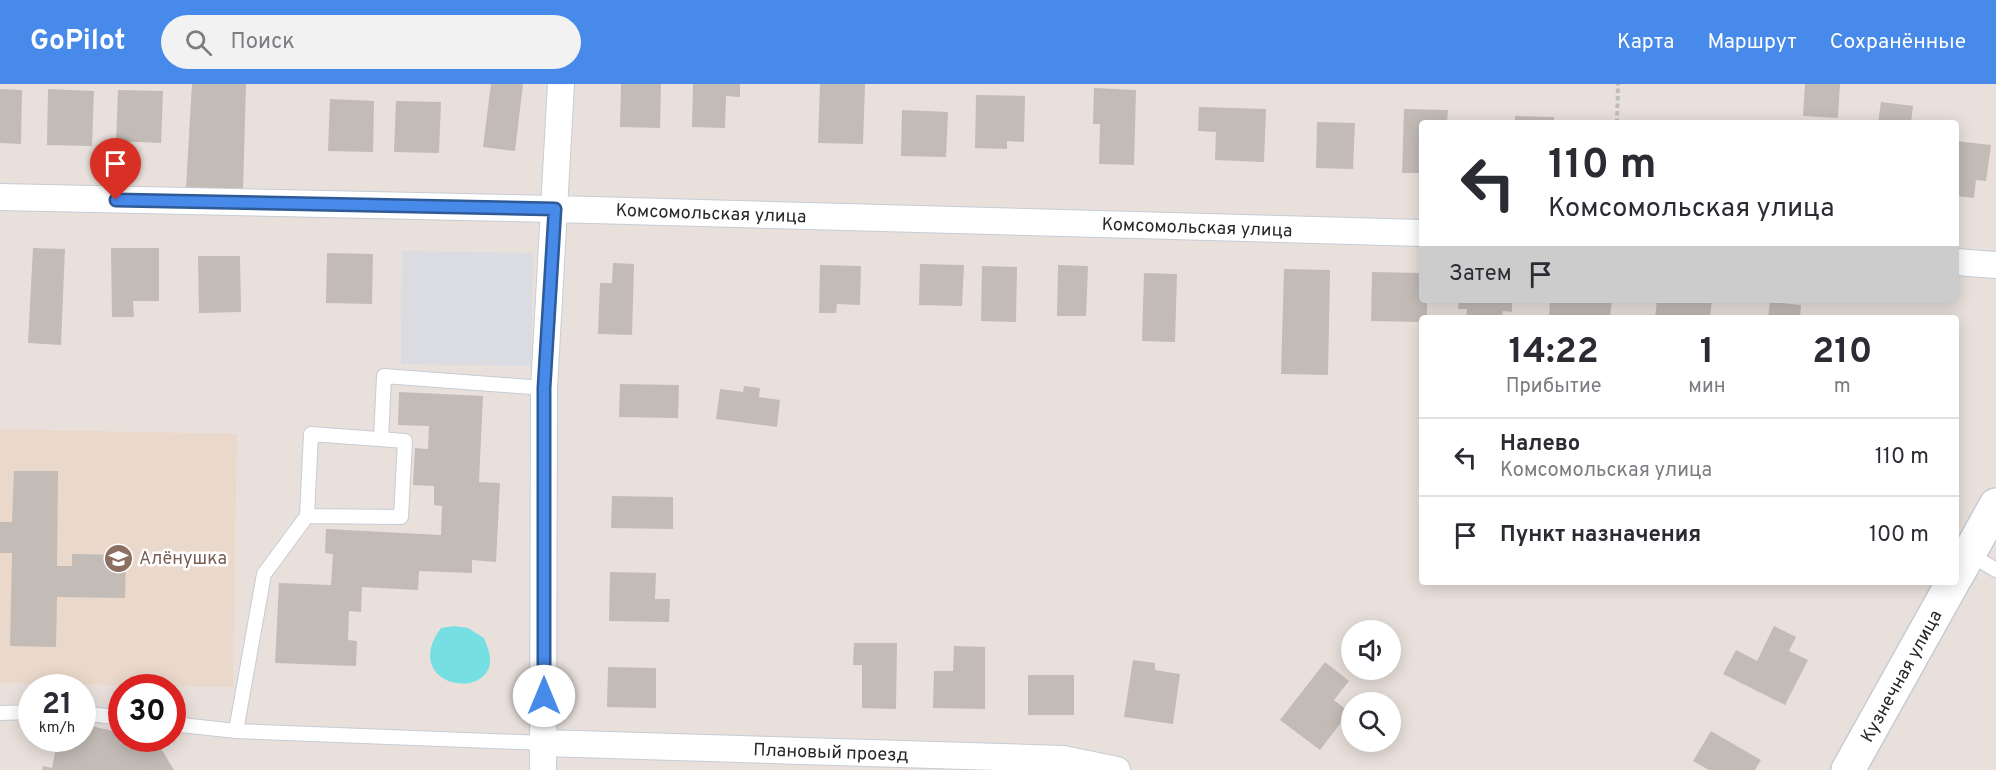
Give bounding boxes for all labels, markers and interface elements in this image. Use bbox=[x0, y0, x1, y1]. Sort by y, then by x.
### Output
search box bbox=[161, 15, 581, 69]
text: GoPilot bbox=[30, 24, 125, 60]
icon: search bbox=[182, 26, 215, 59]
text: Поиск bbox=[230, 29, 295, 56]
text: Карта bbox=[1617, 29, 1674, 56]
text: Маршрут bbox=[1707, 29, 1797, 56]
text: Сохранённые bbox=[1830, 29, 1966, 56]
pin bbox=[90, 138, 141, 200]
text: 110 m bbox=[1548, 140, 1657, 193]
icon: left bbox=[1449, 144, 1527, 222]
icon: arrive bbox=[99, 147, 132, 180]
text: Комсомольская улица bbox=[1548, 192, 1834, 226]
street label: Комсомольская улица bbox=[615, 200, 807, 229]
street label: Комсомольская улица bbox=[1101, 214, 1293, 243]
icon: arrive bbox=[1524, 258, 1557, 291]
text: Затем bbox=[1449, 261, 1512, 288]
text: 14:22 bbox=[1508, 330, 1599, 376]
text: 1 bbox=[1700, 330, 1714, 376]
text: 210 bbox=[1812, 330, 1872, 376]
text: Прибытие bbox=[1506, 374, 1602, 400]
text: мин bbox=[1688, 374, 1726, 400]
text: m bbox=[1834, 374, 1851, 400]
text: Налево bbox=[1500, 431, 1580, 458]
icon: left bbox=[1449, 441, 1482, 474]
text: 110 m bbox=[1875, 444, 1929, 471]
text: Комсомольская улица bbox=[1500, 458, 1712, 484]
icon: arrive bbox=[1449, 519, 1482, 552]
text: Пункт назначения bbox=[1500, 522, 1701, 549]
text: 100 m bbox=[1869, 522, 1929, 549]
school or university icon: Алёнушка bbox=[102, 542, 134, 574]
place label: Алёнушка bbox=[139, 548, 227, 571]
street label: Кузнечная улица bbox=[1856, 607, 1948, 747]
map controls bbox=[1341, 620, 1401, 752]
button: sound bbox=[1341, 620, 1401, 680]
position arrow bbox=[512, 664, 576, 728]
speed limit sign: 30 bbox=[108, 674, 186, 752]
text: 21 bbox=[42, 687, 72, 724]
button: search bbox=[1341, 692, 1401, 752]
text: km/h bbox=[39, 719, 75, 738]
street label: Плановый проезд bbox=[753, 739, 909, 768]

